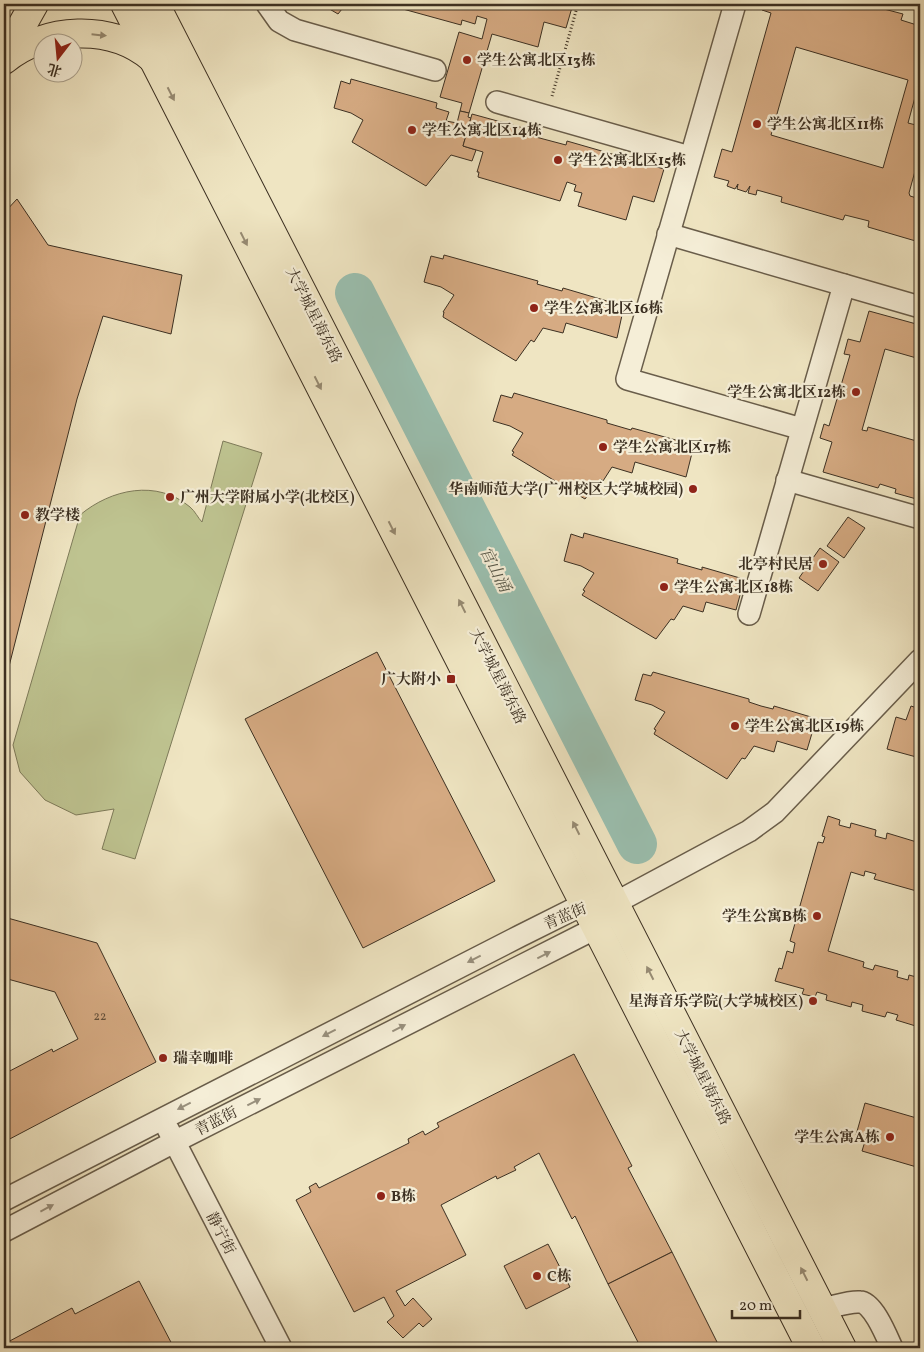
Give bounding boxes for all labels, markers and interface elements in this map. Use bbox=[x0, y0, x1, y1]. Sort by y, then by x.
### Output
one-way arrow bbox=[91, 31, 107, 39]
north arrow bbox=[32, 32, 82, 82]
place label: 学生公寓北区13栋 bbox=[477, 51, 596, 72]
marker: 学生公寓北区13栋 bbox=[461, 54, 473, 66]
text: 北 bbox=[45, 58, 64, 80]
one-way arrow bbox=[167, 87, 175, 101]
place label: 学生公寓北区11栋 bbox=[767, 115, 884, 136]
marker: 学生公寓北区11栋 bbox=[751, 118, 763, 130]
place label: 学生公寓北区14栋 bbox=[422, 121, 542, 142]
marker: 学生公寓北区14栋 bbox=[406, 124, 418, 136]
place label: 学生公寓北区15栋 bbox=[568, 151, 686, 172]
marker: 学生公寓北区15栋 bbox=[552, 154, 564, 166]
one-way arrow bbox=[240, 231, 249, 246]
street label: 大学城星海东路 bbox=[279, 264, 346, 367]
place label: 学生公寓北区16栋 bbox=[544, 299, 663, 320]
marker: 学生公寓北区16栋 bbox=[528, 302, 540, 314]
one-way arrow bbox=[314, 376, 322, 391]
place label: 学生公寓北区12栋 bbox=[727, 383, 846, 404]
marker: 学生公寓北区12栋 bbox=[850, 386, 862, 398]
place label: 学生公寓北区17栋 bbox=[613, 438, 731, 459]
marker: 学生公寓北区17栋 bbox=[597, 441, 609, 453]
place label: 华南师范大学(广州校区大学城校园) bbox=[448, 480, 683, 501]
marker: 华南师范大学(广州校区大学城校园) bbox=[687, 483, 699, 495]
place label: 广州大学附属小学(北校区) bbox=[180, 488, 355, 509]
marker: 广州大学附属小学(北校区) bbox=[164, 491, 176, 503]
place label: 教学楼 bbox=[35, 506, 80, 527]
marker: 教学楼 bbox=[19, 509, 31, 521]
one-way arrow bbox=[388, 521, 396, 535]
water label: 官山涌 bbox=[474, 544, 516, 598]
place label: 北亭村民居 bbox=[738, 555, 813, 576]
marker: 北亭村民居 bbox=[817, 558, 829, 570]
place label: 学生公寓北区18栋 bbox=[674, 578, 793, 599]
marker: 学生公寓北区18栋 bbox=[658, 581, 670, 593]
one-way arrow bbox=[458, 599, 466, 613]
street label: 大学城星海东路 bbox=[463, 625, 530, 728]
place label: 广大附小 bbox=[381, 670, 441, 691]
marker: 广大附小 bbox=[445, 673, 457, 685]
place label: 学生公寓北区19栋 bbox=[745, 717, 864, 738]
marker: 学生公寓北区19栋 bbox=[729, 720, 741, 732]
one-way arrow bbox=[572, 821, 580, 836]
street label: 青蓝街 bbox=[541, 899, 590, 936]
place label: 学生公寓B栋 bbox=[722, 907, 807, 928]
marker: 学生公寓B栋 bbox=[811, 910, 823, 922]
one-way arrow bbox=[536, 951, 551, 959]
one-way arrow bbox=[467, 955, 481, 963]
one-way arrow bbox=[646, 966, 654, 980]
place label: 星海音乐学院(大学城校区) bbox=[628, 992, 803, 1013]
marker: 星海音乐学院(大学城校区) bbox=[807, 995, 819, 1007]
house number: 22 bbox=[94, 1009, 106, 1025]
one-way arrow bbox=[391, 1024, 406, 1032]
street label: 大学城星海东路 bbox=[668, 1026, 735, 1129]
one-way arrow bbox=[322, 1029, 336, 1037]
place label: 瑞幸咖啡 bbox=[173, 1049, 233, 1070]
marker: 瑞幸咖啡 bbox=[157, 1052, 169, 1064]
one-way arrow bbox=[246, 1098, 261, 1106]
one-way arrow bbox=[177, 1102, 191, 1110]
street label: 青蓝街 bbox=[192, 1103, 242, 1142]
place label: 学生公寓A栋 bbox=[794, 1128, 880, 1149]
marker: 学生公寓A栋 bbox=[884, 1131, 896, 1143]
place label: B栋 bbox=[391, 1187, 416, 1208]
marker: B栋 bbox=[375, 1190, 387, 1202]
one-way arrow bbox=[40, 1204, 54, 1212]
street label: 静宁街 bbox=[200, 1209, 239, 1259]
one-way arrow bbox=[800, 1266, 808, 1281]
place label: C栋 bbox=[547, 1267, 572, 1288]
marker: C栋 bbox=[531, 1270, 543, 1282]
scale bar bbox=[732, 1287, 799, 1319]
text: 20 m bbox=[739, 1296, 772, 1317]

